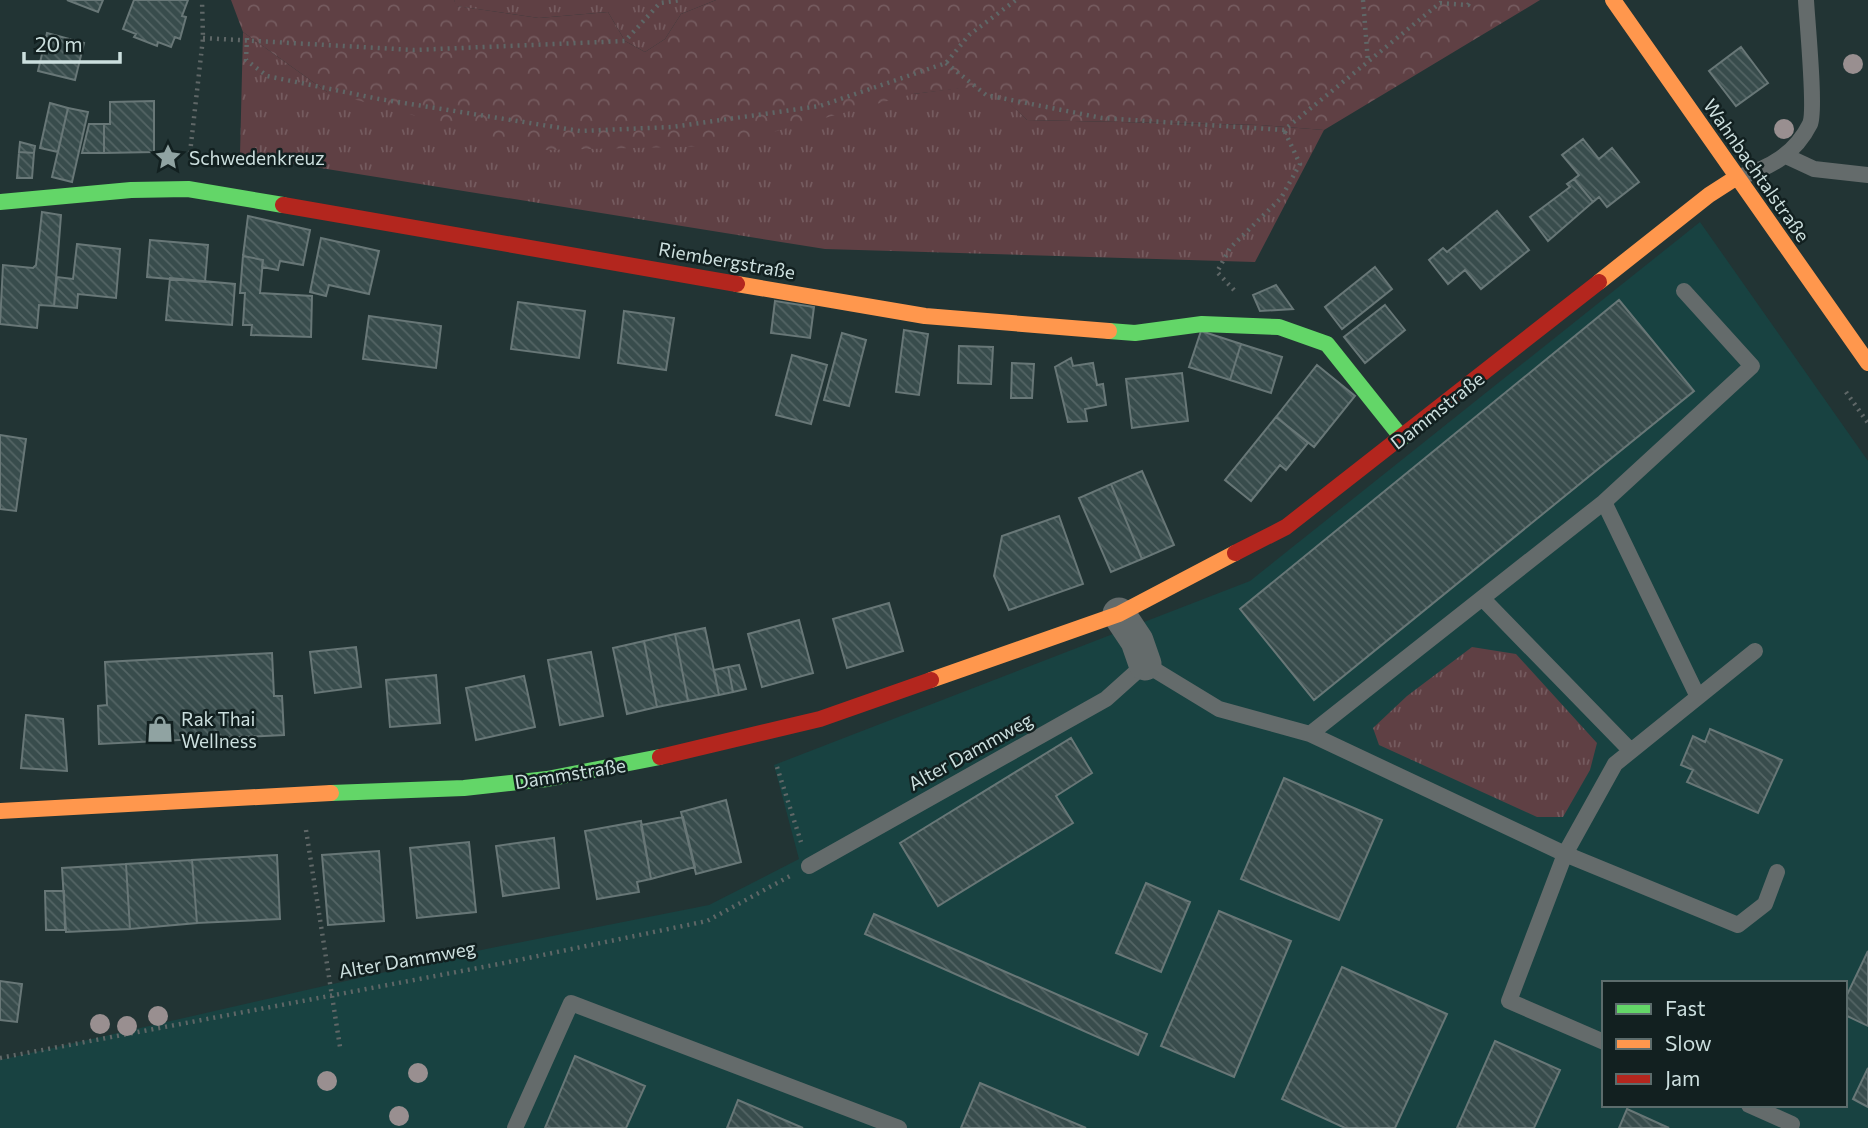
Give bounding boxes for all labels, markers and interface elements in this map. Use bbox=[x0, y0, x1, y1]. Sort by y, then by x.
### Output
scale bar bbox=[24, 21, 121, 65]
text: 20 m bbox=[35, 31, 83, 56]
street label: Wahnbachtalstraße bbox=[1699, 94, 1815, 246]
place icon: Schwedenkreuz bbox=[153, 142, 183, 172]
place label: Schwedenkreuz bbox=[189, 146, 325, 169]
street label: Riembergstraße bbox=[657, 237, 797, 283]
street label: Dammstraße bbox=[1386, 366, 1488, 454]
place label: Rak Thai Wellness bbox=[181, 707, 257, 752]
street label: Alter Dammweg bbox=[904, 707, 1036, 795]
shop icon: Rak Thai Wellness bbox=[145, 714, 175, 744]
street label: Dammstraße bbox=[513, 753, 627, 793]
street label: Alter Dammweg bbox=[337, 936, 477, 982]
legend bbox=[1602, 981, 1847, 1107]
text: Fast bbox=[1665, 995, 1706, 1020]
text: Slow bbox=[1665, 1030, 1712, 1055]
text: Jam bbox=[1665, 1065, 1700, 1090]

